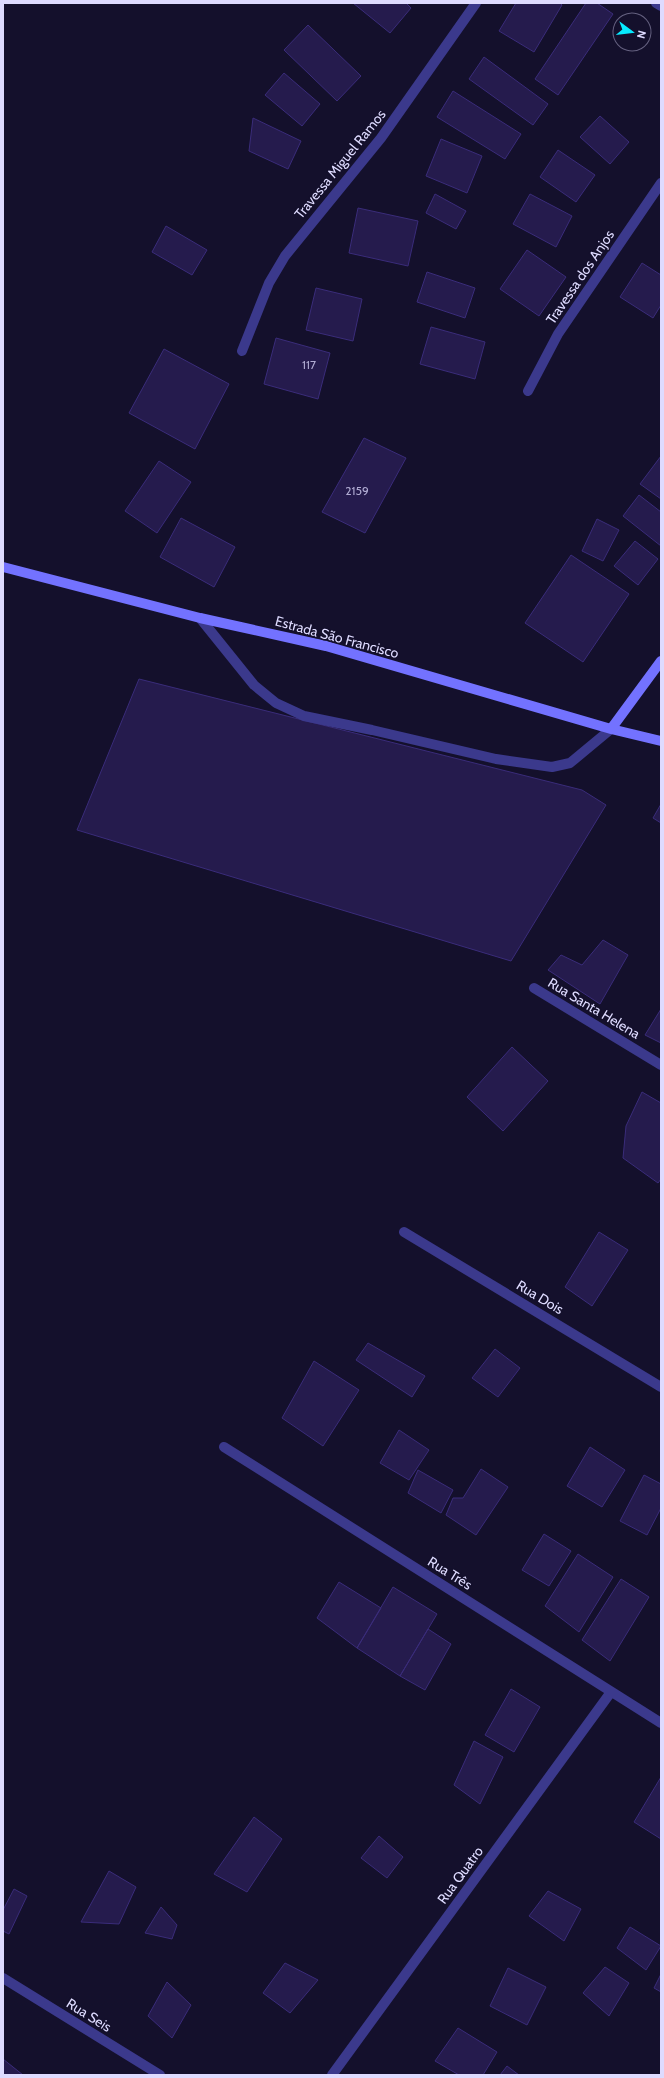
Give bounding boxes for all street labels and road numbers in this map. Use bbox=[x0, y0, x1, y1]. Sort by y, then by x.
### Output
street label: Travessa Miguel Ramos bbox=[290, 106, 390, 222]
street label: Travessa dos Anjos bbox=[542, 226, 618, 328]
street label: Estrada São Francisco bbox=[273, 612, 401, 662]
street label: Rua Santa Helena bbox=[545, 973, 644, 1043]
street label: Rua Dois bbox=[513, 1276, 567, 1318]
street label: Rua Três bbox=[424, 1552, 476, 1594]
street label: Rua Quatro bbox=[433, 1842, 487, 1907]
street label: Rua Seis bbox=[63, 1994, 115, 2036]

